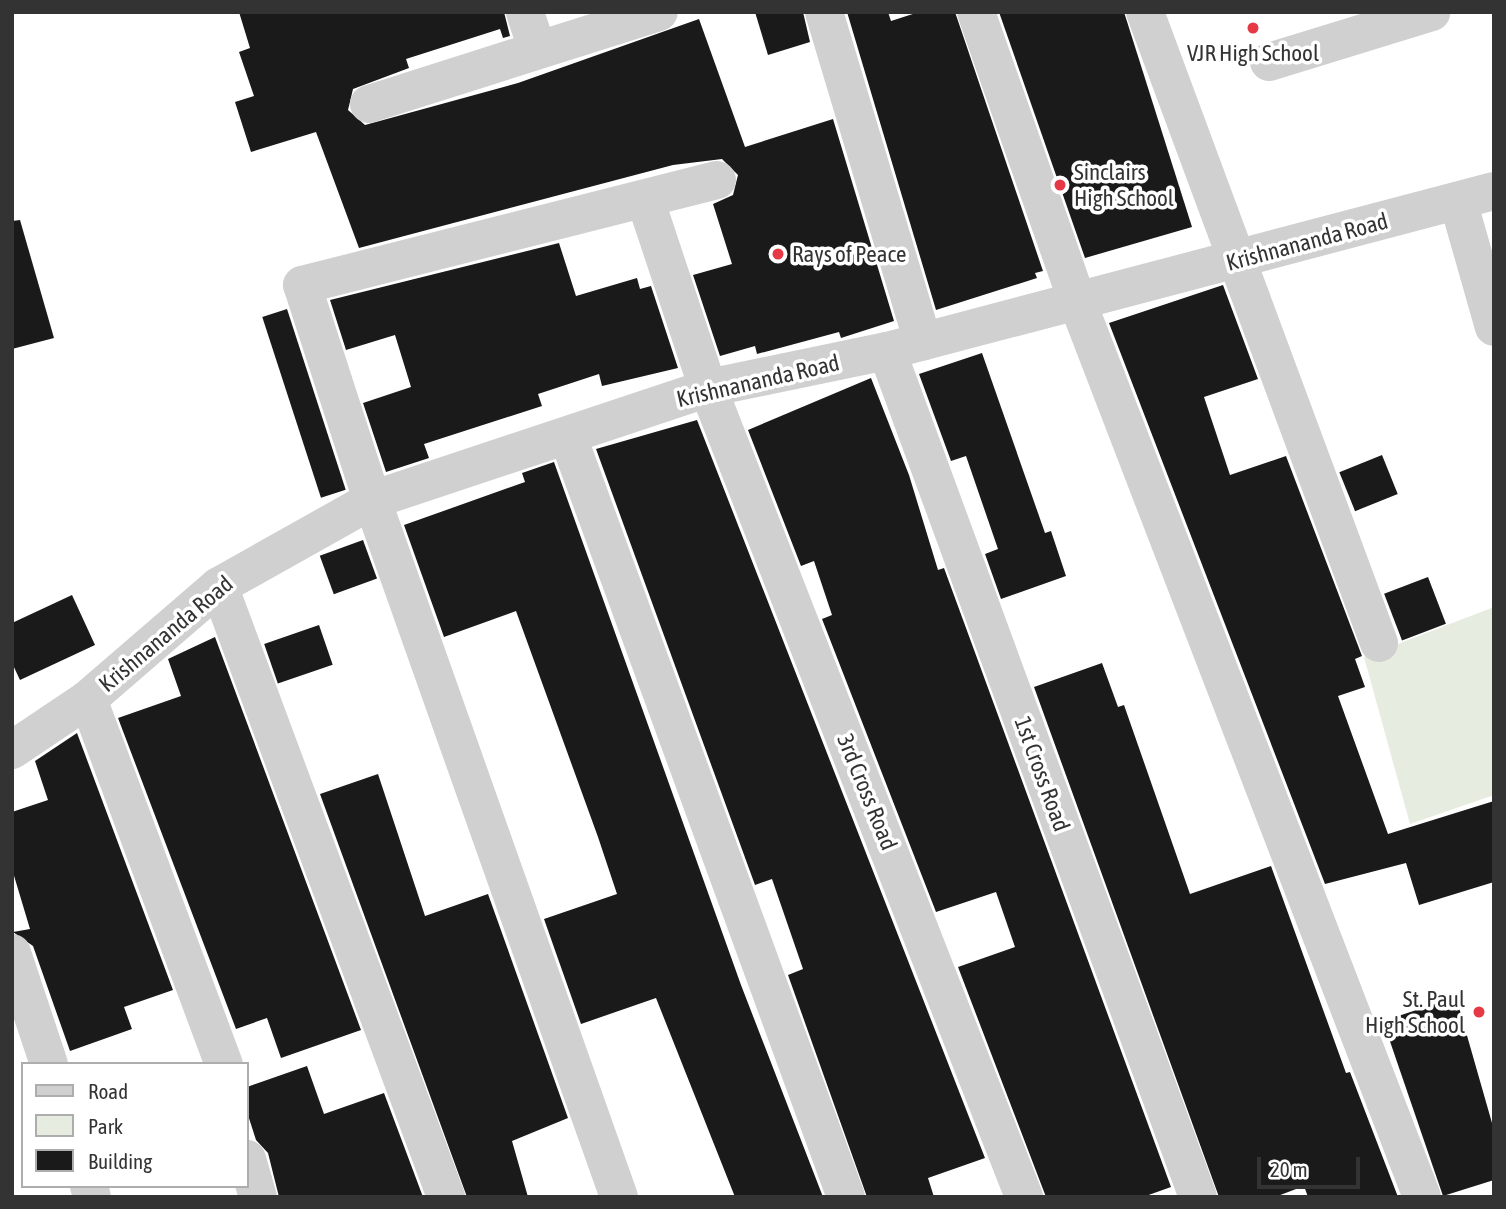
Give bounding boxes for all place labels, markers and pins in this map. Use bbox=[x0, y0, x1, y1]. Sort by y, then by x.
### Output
marker: VJR High School bbox=[1245, 20, 1261, 36]
place label: VJR High School bbox=[1187, 39, 1319, 67]
place label: Sinclairs High School bbox=[1074, 158, 1174, 212]
marker: Sinclairs High School bbox=[1052, 177, 1068, 193]
place label: Rays of Peace bbox=[792, 240, 906, 268]
marker: Rays of Peace bbox=[770, 246, 786, 262]
place label: St. Paul High School bbox=[1365, 985, 1465, 1039]
marker: St. Paul High School bbox=[1471, 1004, 1487, 1020]

